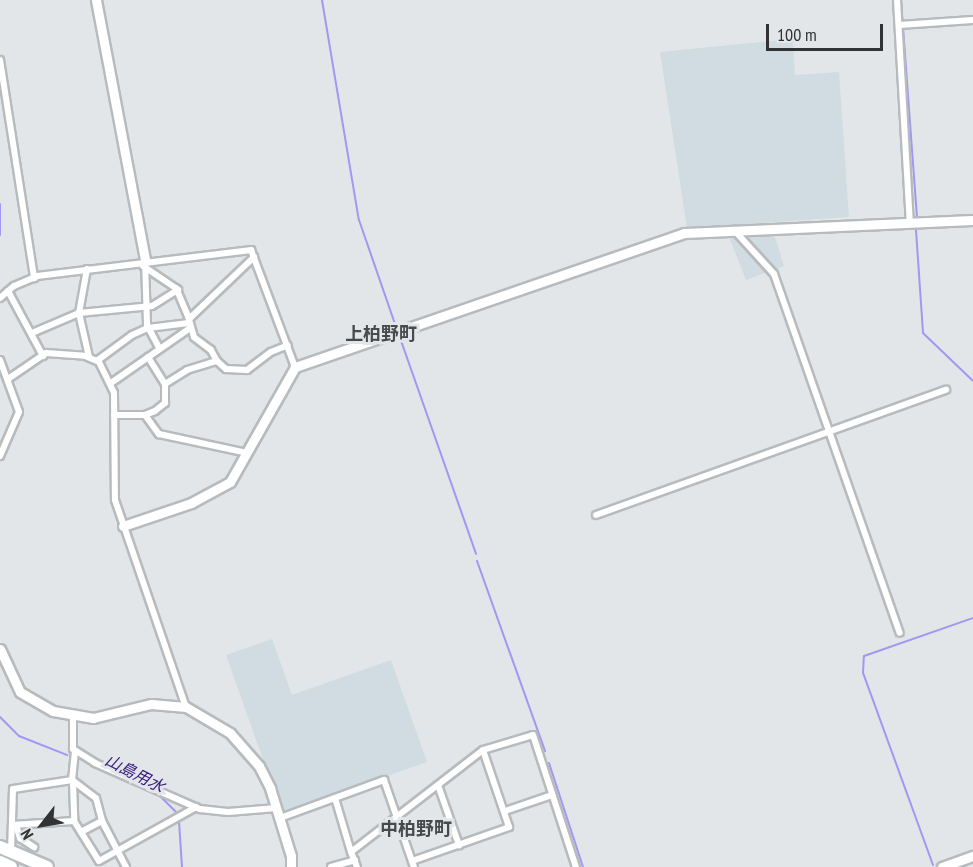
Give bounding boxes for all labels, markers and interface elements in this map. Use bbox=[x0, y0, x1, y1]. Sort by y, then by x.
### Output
scale bar bbox=[769, 12, 886, 50]
text: 100 m bbox=[777, 23, 817, 46]
district label: 上柏野町 bbox=[345, 323, 417, 345]
water label: 山島用水 bbox=[102, 750, 168, 796]
north arrow bbox=[12, 795, 72, 855]
district label: 中柏野町 bbox=[380, 818, 452, 840]
text: N bbox=[16, 825, 37, 843]

